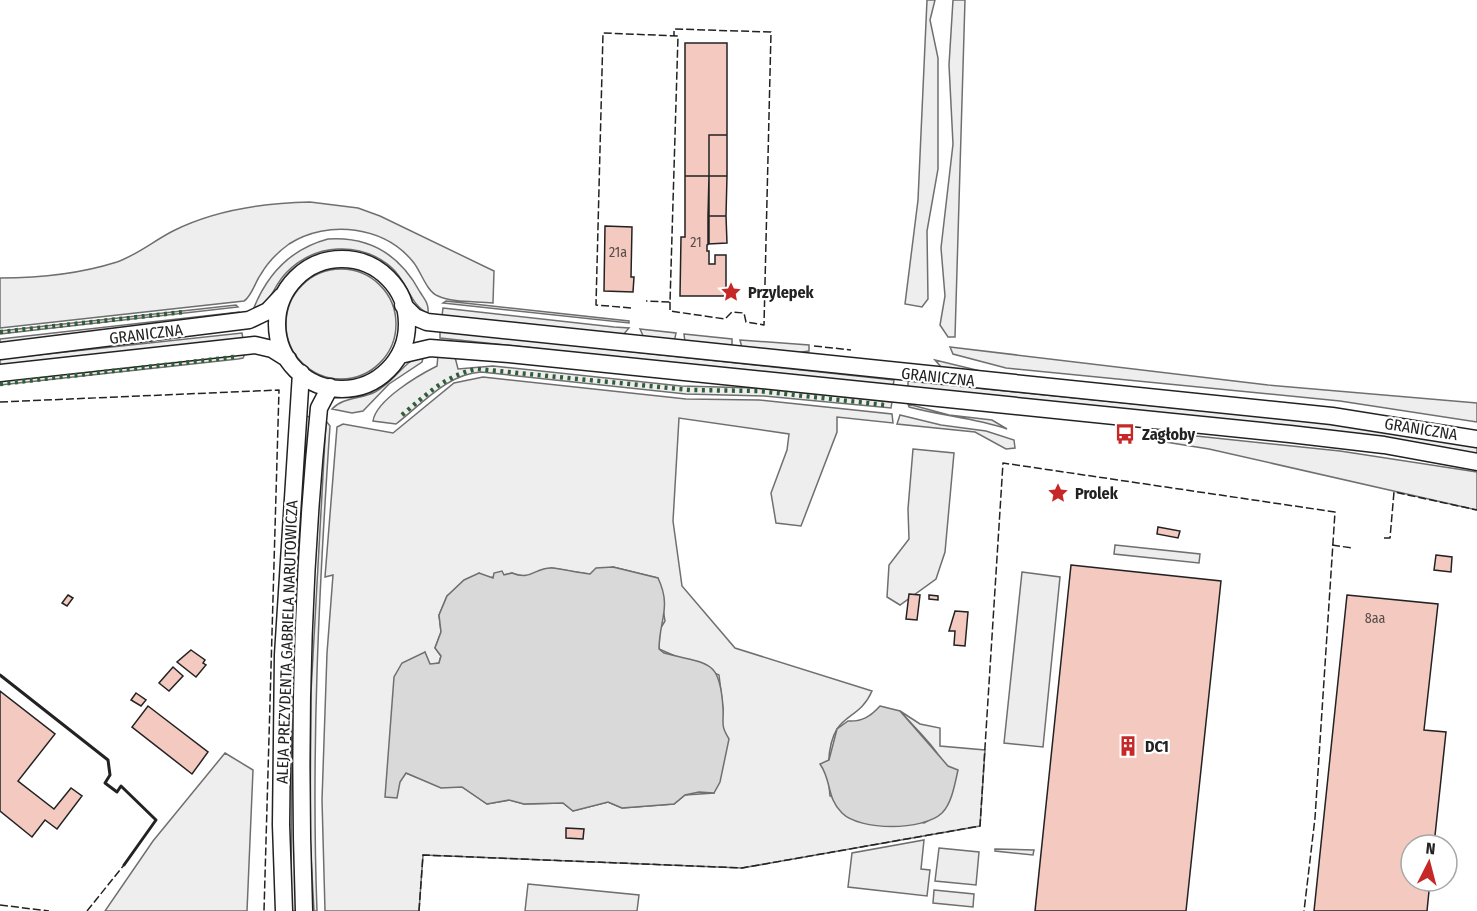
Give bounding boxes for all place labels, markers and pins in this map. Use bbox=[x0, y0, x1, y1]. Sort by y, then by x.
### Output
place icon: Przylepek bbox=[719, 280, 743, 304]
place label: Przylepek bbox=[748, 283, 815, 302]
bus stop icon: Zagłoby bbox=[1113, 422, 1137, 446]
place label: Zagłoby bbox=[1142, 425, 1196, 444]
place icon: Prolek bbox=[1046, 481, 1070, 505]
place label: Prolek bbox=[1075, 484, 1119, 503]
building icon: DC1 bbox=[1116, 734, 1140, 758]
place label: DC1 bbox=[1145, 737, 1169, 756]

